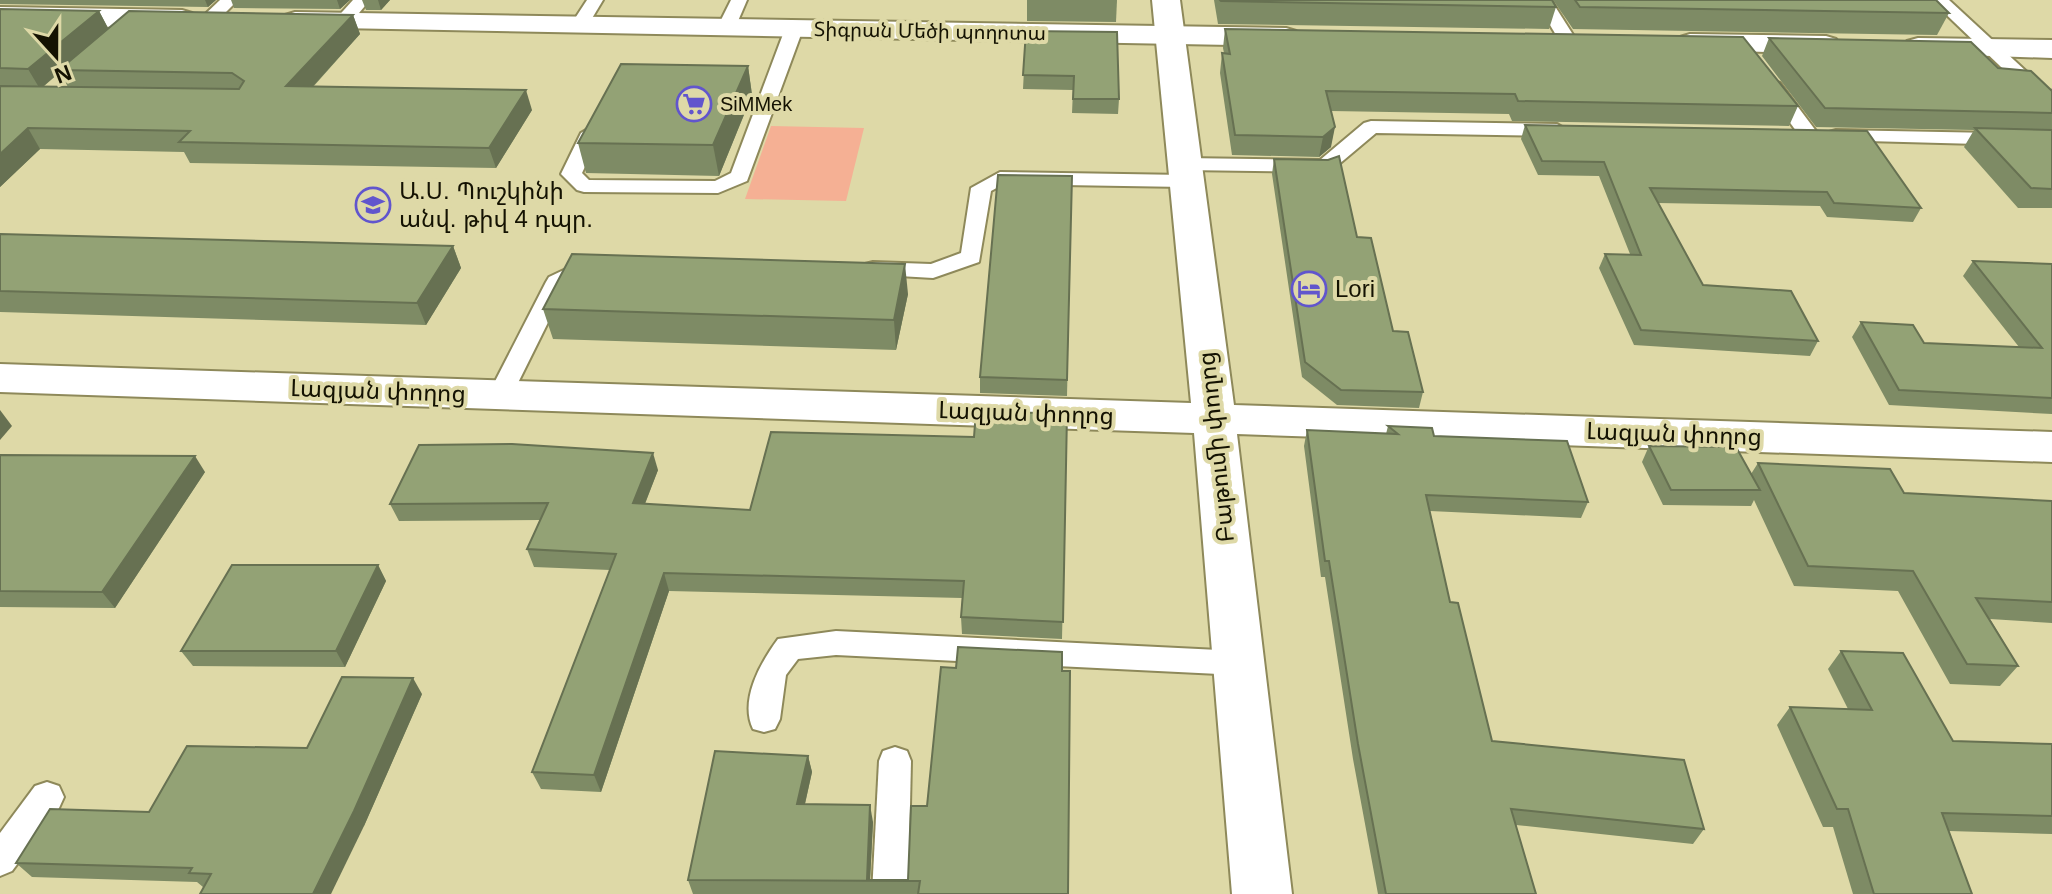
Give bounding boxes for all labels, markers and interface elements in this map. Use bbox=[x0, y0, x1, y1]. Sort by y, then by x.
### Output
north arrow bbox=[16, 16, 96, 96]
street label: Տիգրան Մեծի պողոտա bbox=[814, 18, 1046, 45]
text: N bbox=[51, 60, 75, 89]
supermarket icon: SiMMek bbox=[675, 85, 713, 123]
place label: SiMMek bbox=[720, 93, 793, 115]
place label: Ա.Ս. Պուշկինի անվ. թիվ 4 դպր. bbox=[399, 177, 593, 233]
school or university icon: Ա.Ս. Պուշկինի անվ. թիվ 4 դպր. bbox=[354, 186, 392, 224]
hotel icon: Lori bbox=[1290, 270, 1328, 308]
place label: Lori bbox=[1335, 275, 1375, 302]
street label: Բաթումի փողոց bbox=[1192, 350, 1240, 544]
street label: Լազյան փողոց bbox=[290, 374, 466, 408]
street label: Լազյան փողոց bbox=[938, 396, 1114, 430]
street label: Լազյան փողոց bbox=[1586, 417, 1762, 451]

